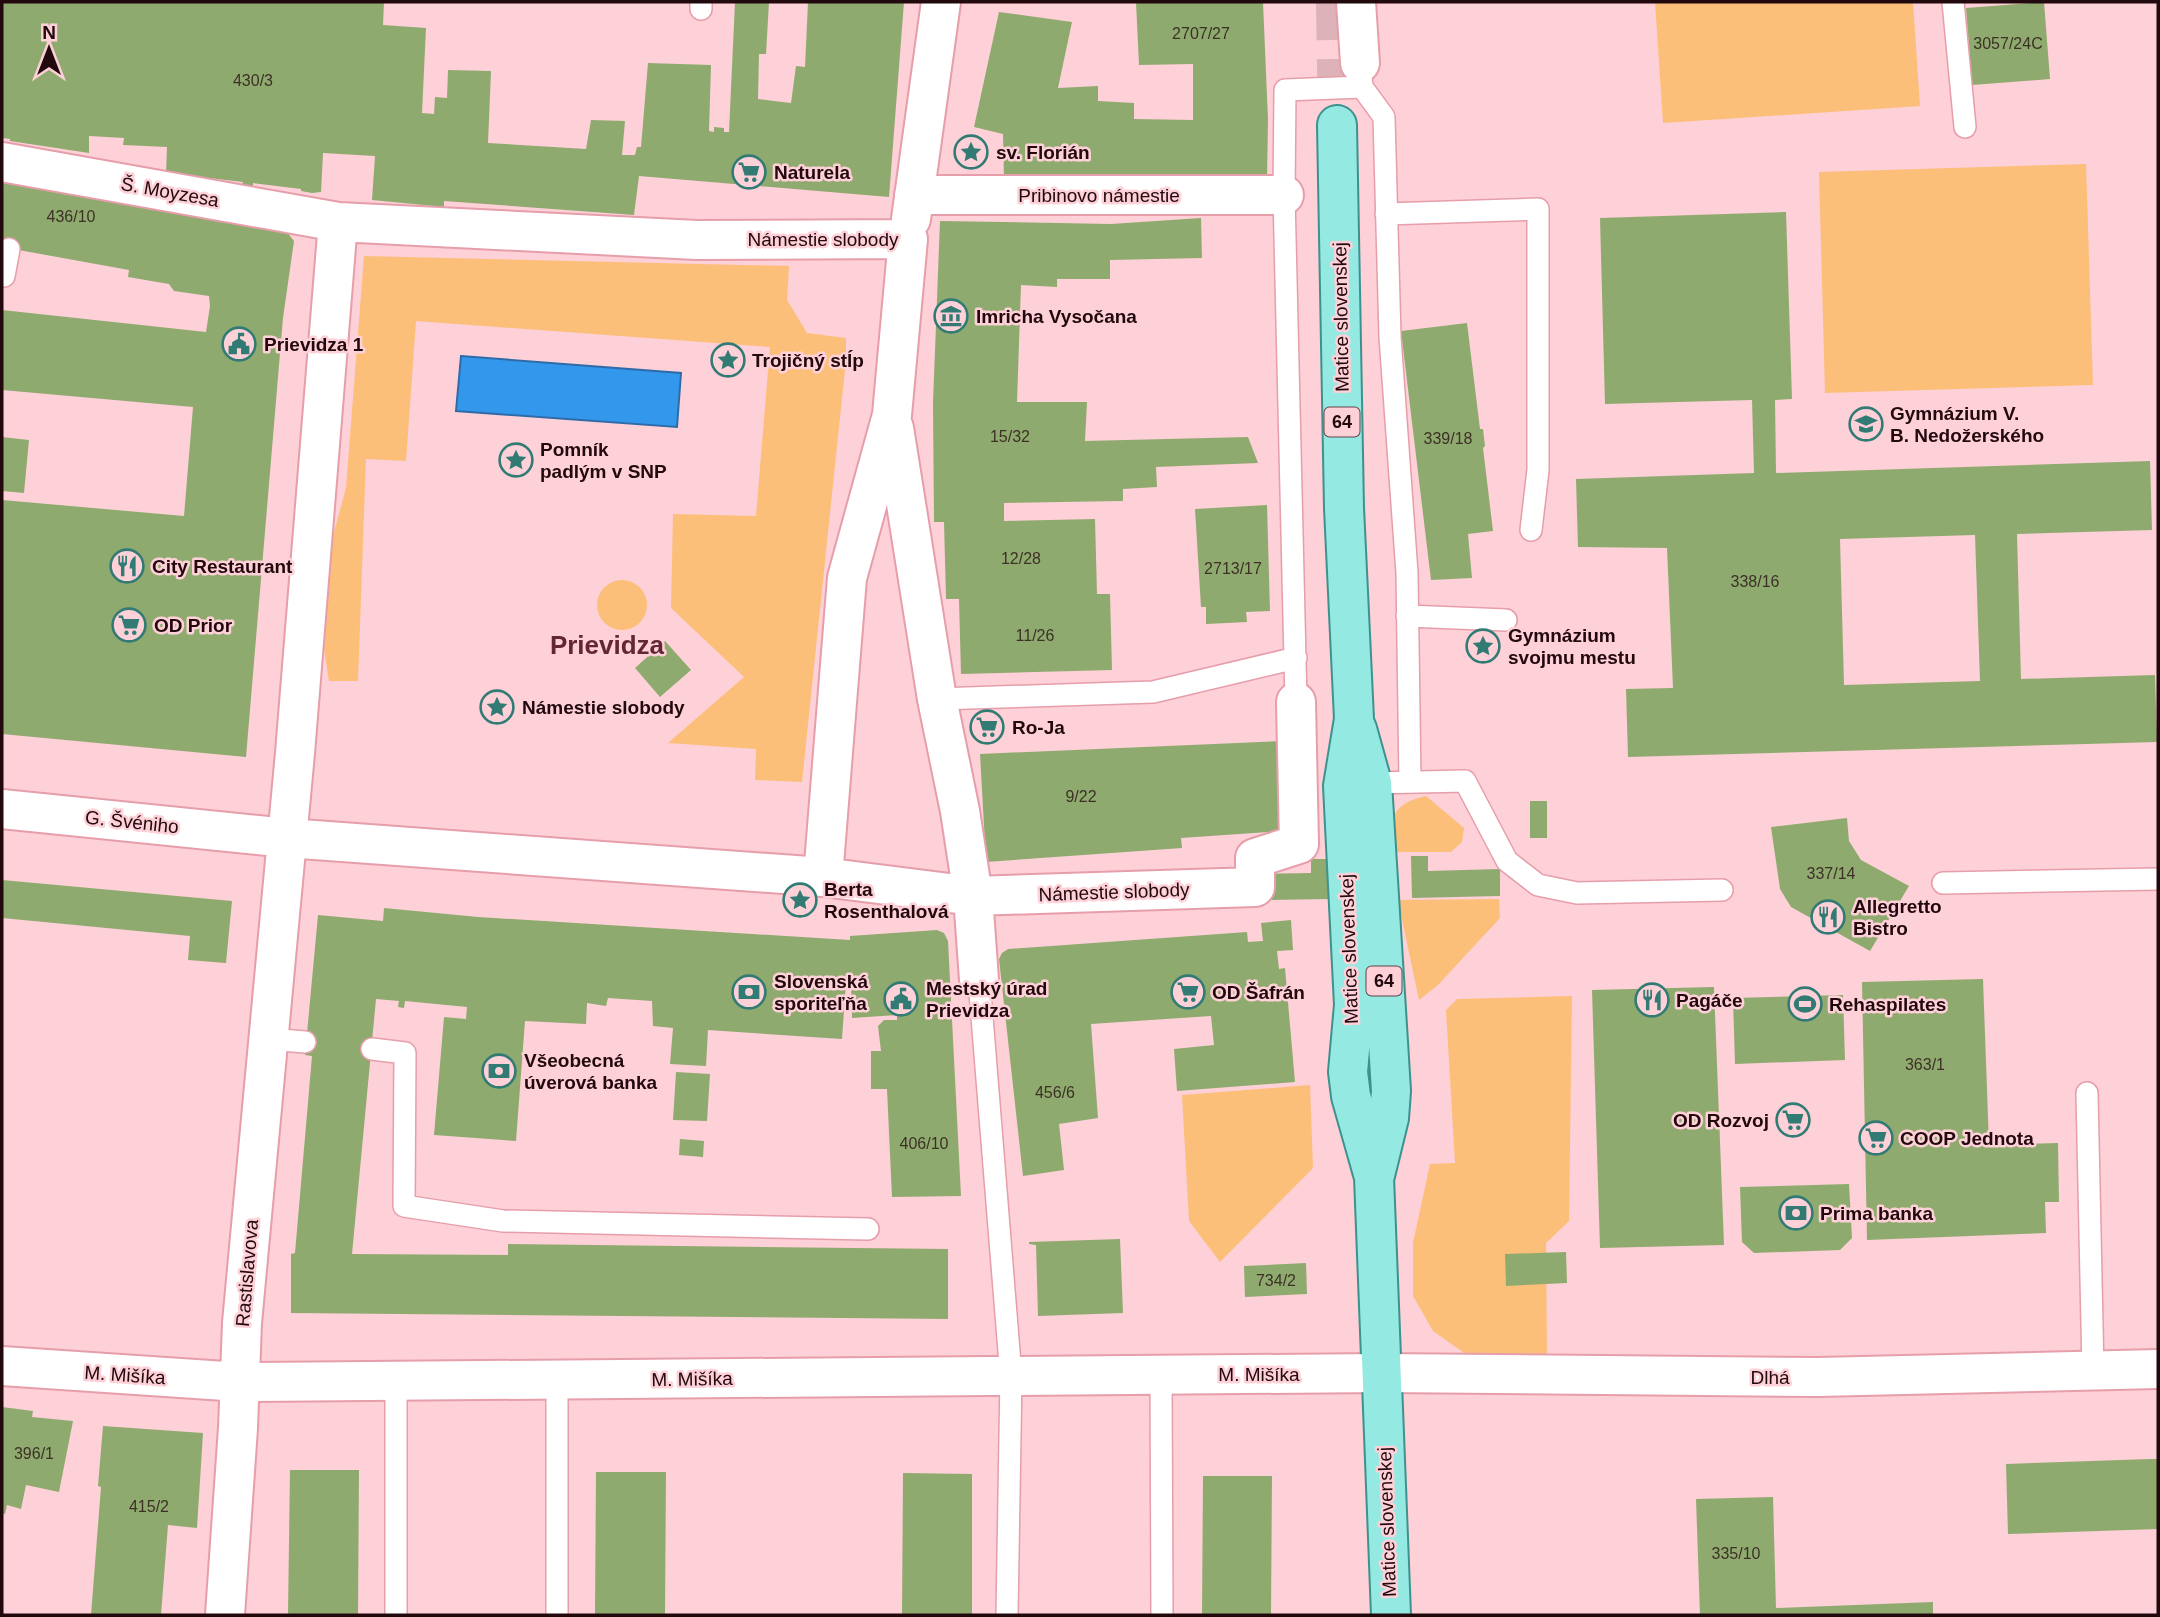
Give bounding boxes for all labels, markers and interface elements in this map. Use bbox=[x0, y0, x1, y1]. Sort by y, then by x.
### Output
north arrow bbox=[14, 14, 84, 84]
text: N bbox=[42, 22, 56, 43]
house number: 2707/27 bbox=[1172, 25, 1230, 42]
house number: 3057/24C bbox=[1973, 35, 2043, 52]
house number: 430/3 bbox=[233, 72, 273, 89]
place icon: sv. Florián bbox=[952, 133, 990, 171]
place label: sv. Florián bbox=[996, 142, 1090, 163]
supermarket icon: Naturela bbox=[730, 153, 768, 191]
place label: Naturela bbox=[774, 162, 850, 183]
street label: Š. Moyzesa bbox=[119, 173, 221, 211]
street label: Pribinovo námestie bbox=[1018, 185, 1180, 206]
house number: 436/10 bbox=[47, 208, 96, 225]
street label: Námestie slobody bbox=[747, 229, 899, 250]
street label: Matice slovenskej bbox=[1329, 242, 1353, 392]
museum icon: Imricha Vysočana bbox=[932, 297, 970, 335]
place label: Imricha Vysočana bbox=[976, 306, 1137, 327]
public building icon: Prievidza 1 bbox=[220, 325, 258, 363]
place label: Prievidza 1 bbox=[264, 334, 364, 355]
place icon: Trojičný stĺp bbox=[709, 341, 747, 379]
place label: Trojičný stĺp bbox=[752, 350, 864, 371]
place label: Gymnázium V. B. Nedožerského bbox=[1890, 403, 2044, 446]
school or university icon: Gymnázium V. B. Nedožerského bbox=[1847, 405, 1885, 443]
road number: 64 bbox=[1324, 408, 1360, 436]
house number: 15/32 bbox=[990, 428, 1030, 445]
house number: 339/18 bbox=[1424, 430, 1473, 447]
place label: Pomník padlým v SNP bbox=[540, 439, 667, 482]
place icon: Pomník padlým v SNP bbox=[497, 441, 535, 479]
restaurant icon: City Restaurant bbox=[108, 547, 146, 585]
house number: 12/28 bbox=[1001, 550, 1041, 567]
place label: City Restaurant bbox=[152, 556, 293, 577]
house number: 2713/17 bbox=[1204, 560, 1262, 577]
house number: 338/16 bbox=[1731, 573, 1780, 590]
supermarket icon: OD Prior bbox=[110, 606, 148, 644]
place label: OD Prior bbox=[154, 615, 233, 636]
place label: Gymnázium svojmu mestu bbox=[1508, 625, 1636, 668]
house number: 11/26 bbox=[1016, 627, 1055, 644]
place icon: Gymnázium svojmu mestu bbox=[1464, 627, 1502, 665]
district label: Prievidza bbox=[550, 630, 665, 660]
place icon: Námestie slobody bbox=[478, 688, 516, 726]
place label: Námestie slobody bbox=[522, 697, 685, 718]
supermarket icon: Ro-Ja bbox=[968, 708, 1006, 746]
place label: Ro-Ja bbox=[1012, 717, 1065, 738]
house number: 9/22 bbox=[1065, 788, 1097, 805]
street label: G. Švéniho bbox=[84, 807, 180, 837]
house number: 337/14 bbox=[1807, 865, 1856, 882]
street label: Matice slovenskej bbox=[1336, 874, 1362, 1024]
place label: Berta Rosenthalová bbox=[824, 879, 949, 922]
street label: Námestie slobody bbox=[1038, 879, 1190, 905]
place icon: Berta Rosenthalová bbox=[781, 881, 819, 919]
place label: Allegretto Bistro bbox=[1853, 896, 1942, 939]
restaurant icon: Allegretto Bistro bbox=[1809, 898, 1847, 936]
road number: 64 bbox=[1366, 966, 1402, 996]
place label: Slovenská sporiteľňa bbox=[774, 971, 868, 1014]
bank icon: Slovenská sporiteľňa bbox=[730, 973, 768, 1011]
supermarket icon: OD Šafrán bbox=[1169, 973, 1207, 1011]
place label: Mestský úrad Prievidza bbox=[926, 978, 1047, 1021]
public building icon: Mestský úrad Prievidza bbox=[882, 980, 920, 1018]
restaurant icon: Pagáče bbox=[1633, 981, 1671, 1019]
place label: OD Šafrán bbox=[1212, 982, 1305, 1003]
sports icon: Rehaspilates bbox=[1786, 985, 1824, 1023]
place label: Pagáče bbox=[1676, 990, 1743, 1011]
place label: Rehaspilates bbox=[1829, 994, 1946, 1015]
place label: Všeobecná úverová banka bbox=[524, 1050, 657, 1093]
bank icon: Všeobecná úverová banka bbox=[480, 1052, 518, 1090]
house number: 363/1 bbox=[1905, 1056, 1945, 1073]
house number: 456/6 bbox=[1035, 1084, 1075, 1101]
supermarket icon: OD Rozvoj bbox=[1774, 1101, 1812, 1139]
place label: OD Rozvoj bbox=[1673, 1110, 1769, 1131]
supermarket icon: COOP Jednota bbox=[1857, 1119, 1895, 1157]
place label: COOP Jednota bbox=[1900, 1128, 2034, 1149]
house number: 406/10 bbox=[900, 1135, 949, 1152]
bank icon: Prima banka bbox=[1777, 1194, 1815, 1232]
place label: Prima banka bbox=[1820, 1203, 1933, 1224]
street label: Rastislavova bbox=[232, 1218, 262, 1328]
house number: 734/2 bbox=[1256, 1272, 1296, 1289]
street label: M. Mišíka bbox=[84, 1362, 167, 1388]
street label: M. Mišíka bbox=[1218, 1364, 1300, 1385]
street label: Dlhá bbox=[1750, 1367, 1790, 1388]
street label: M. Mišíka bbox=[651, 1368, 733, 1390]
house number: 396/1 bbox=[14, 1445, 54, 1462]
street label: Matice slovenskej bbox=[1374, 1447, 1400, 1597]
house number: 415/2 bbox=[129, 1498, 169, 1515]
house number: 335/10 bbox=[1712, 1545, 1761, 1562]

